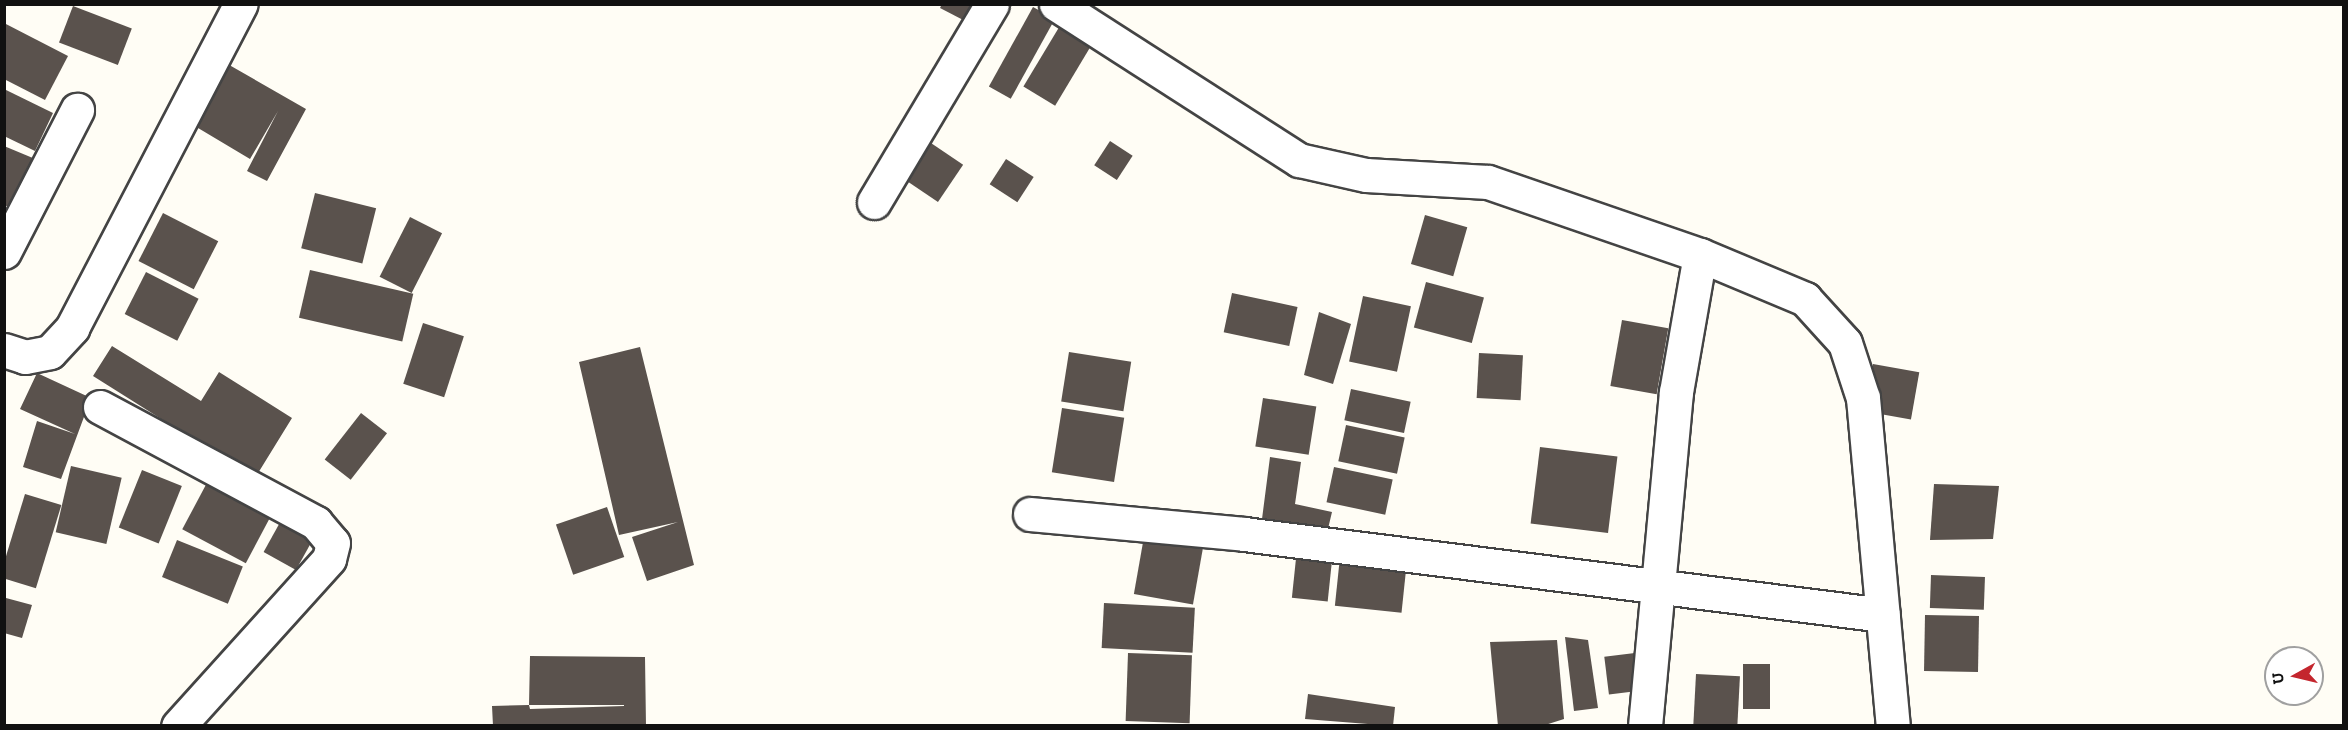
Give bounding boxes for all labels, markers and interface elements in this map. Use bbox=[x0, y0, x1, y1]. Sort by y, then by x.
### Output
north arrow bbox=[2264, 646, 2324, 706]
text: U bbox=[2267, 671, 2288, 685]

